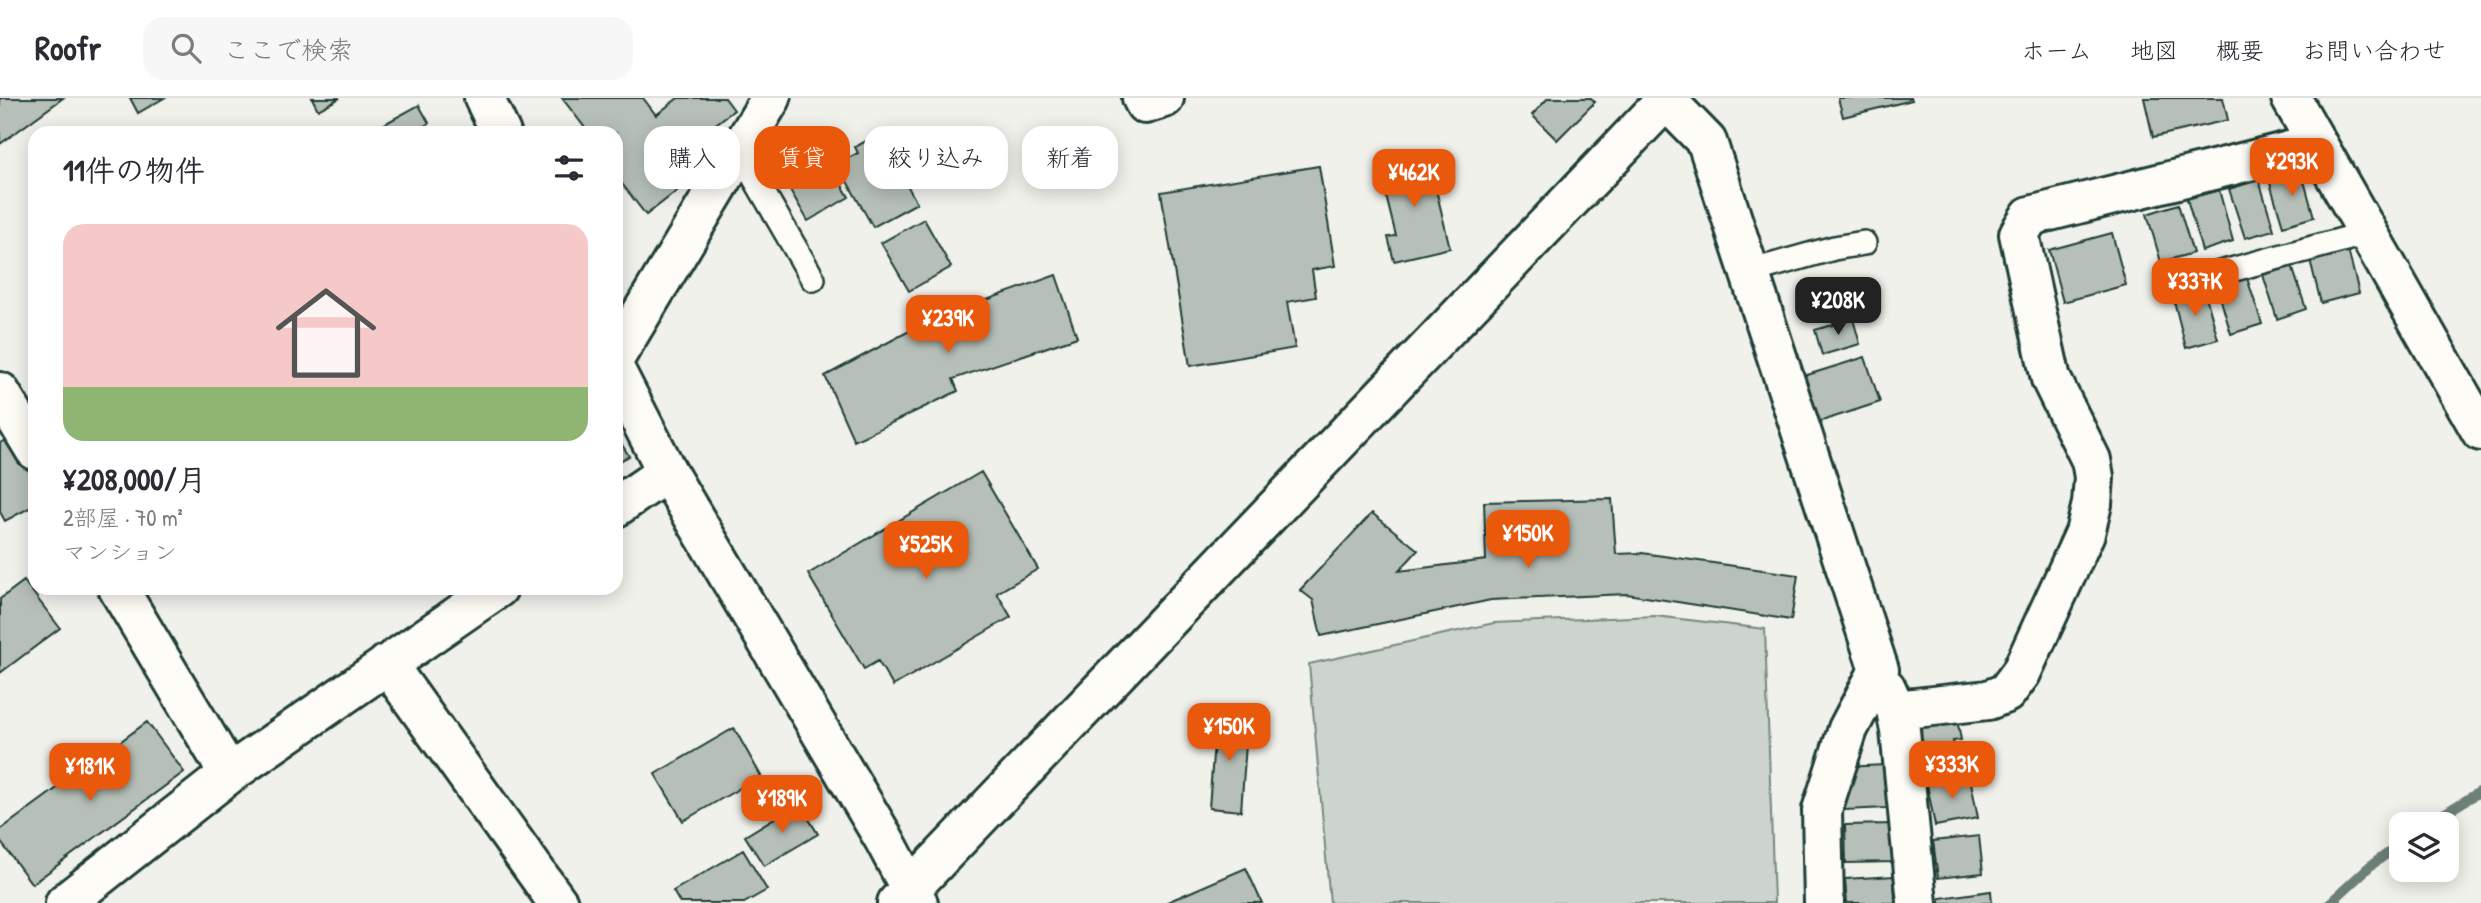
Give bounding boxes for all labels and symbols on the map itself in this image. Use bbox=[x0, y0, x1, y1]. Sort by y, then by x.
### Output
pin: ¥293K bbox=[2243, 139, 2341, 198]
pin: ¥462K bbox=[1365, 150, 1463, 209]
pin: ¥337K bbox=[2146, 258, 2244, 318]
pin: ¥208K bbox=[1789, 278, 1887, 337]
pin: ¥239K bbox=[899, 296, 997, 355]
pin: ¥150K bbox=[1479, 510, 1577, 570]
pin: ¥525K bbox=[877, 522, 975, 581]
pin: ¥150K bbox=[1180, 704, 1278, 763]
pin: ¥333K bbox=[1903, 742, 2001, 801]
pin: ¥181K bbox=[41, 744, 139, 803]
pin: ¥189K bbox=[733, 776, 831, 835]

